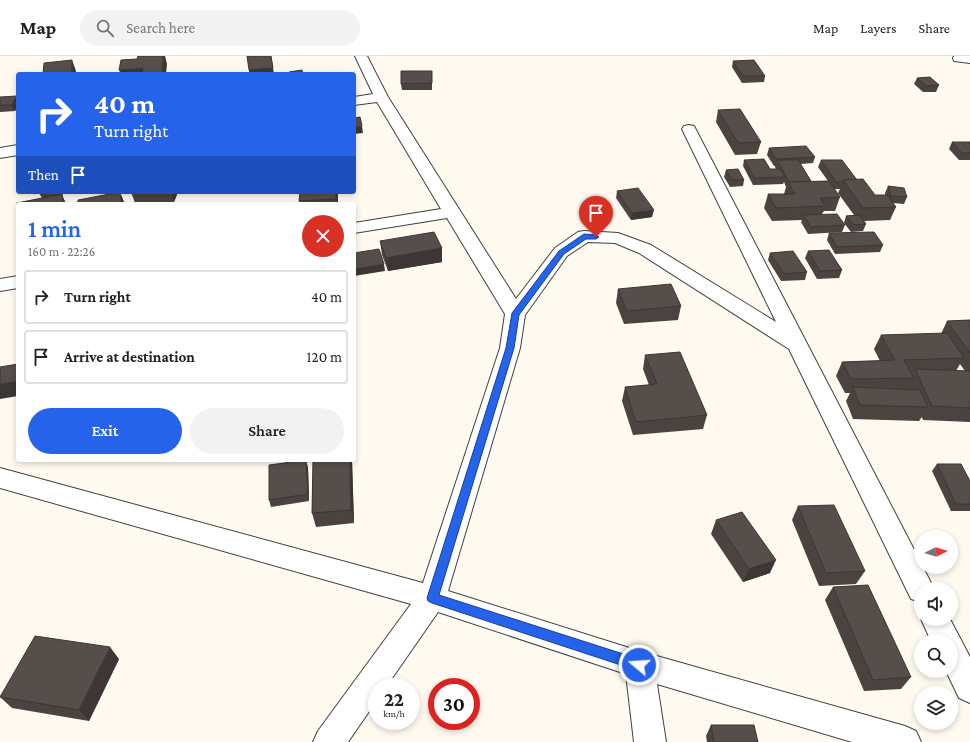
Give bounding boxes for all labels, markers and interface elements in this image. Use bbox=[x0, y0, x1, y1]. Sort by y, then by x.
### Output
search box bbox=[80, 10, 360, 46]
text: Map bbox=[20, 17, 56, 38]
icon: search bbox=[94, 17, 116, 39]
text: Search here bbox=[126, 20, 195, 36]
text: Map bbox=[813, 20, 838, 36]
text: Layers bbox=[860, 20, 897, 36]
text: Share bbox=[919, 20, 950, 36]
icon: right bbox=[28, 88, 80, 140]
text: 40 m bbox=[94, 88, 155, 119]
text: Turn right bbox=[94, 121, 168, 141]
icon: arrive bbox=[67, 164, 89, 186]
text: Then bbox=[28, 167, 59, 183]
pin bbox=[579, 196, 613, 237]
icon: arrive bbox=[585, 202, 607, 224]
text: 1 min bbox=[28, 215, 81, 242]
button: close bbox=[302, 215, 344, 257]
text: 160 m · 22:26 bbox=[28, 244, 95, 259]
icon: right bbox=[30, 286, 52, 308]
text: Turn right bbox=[64, 289, 131, 305]
text: 40 m bbox=[311, 289, 342, 305]
icon: arrive bbox=[30, 346, 52, 368]
text: Arrive at destination bbox=[64, 349, 195, 365]
text: 120 m bbox=[307, 349, 342, 365]
button: Exit bbox=[28, 408, 182, 454]
button: Share bbox=[190, 408, 344, 454]
north arrow bbox=[914, 530, 958, 574]
map controls bbox=[914, 530, 958, 730]
button: sound bbox=[914, 582, 958, 626]
button: search bbox=[914, 634, 958, 678]
position arrow bbox=[618, 644, 660, 686]
speed limit sign: 30 bbox=[428, 678, 480, 730]
button: layers bbox=[914, 686, 958, 730]
text: 22 bbox=[384, 688, 404, 710]
text: km/h bbox=[383, 708, 405, 719]

